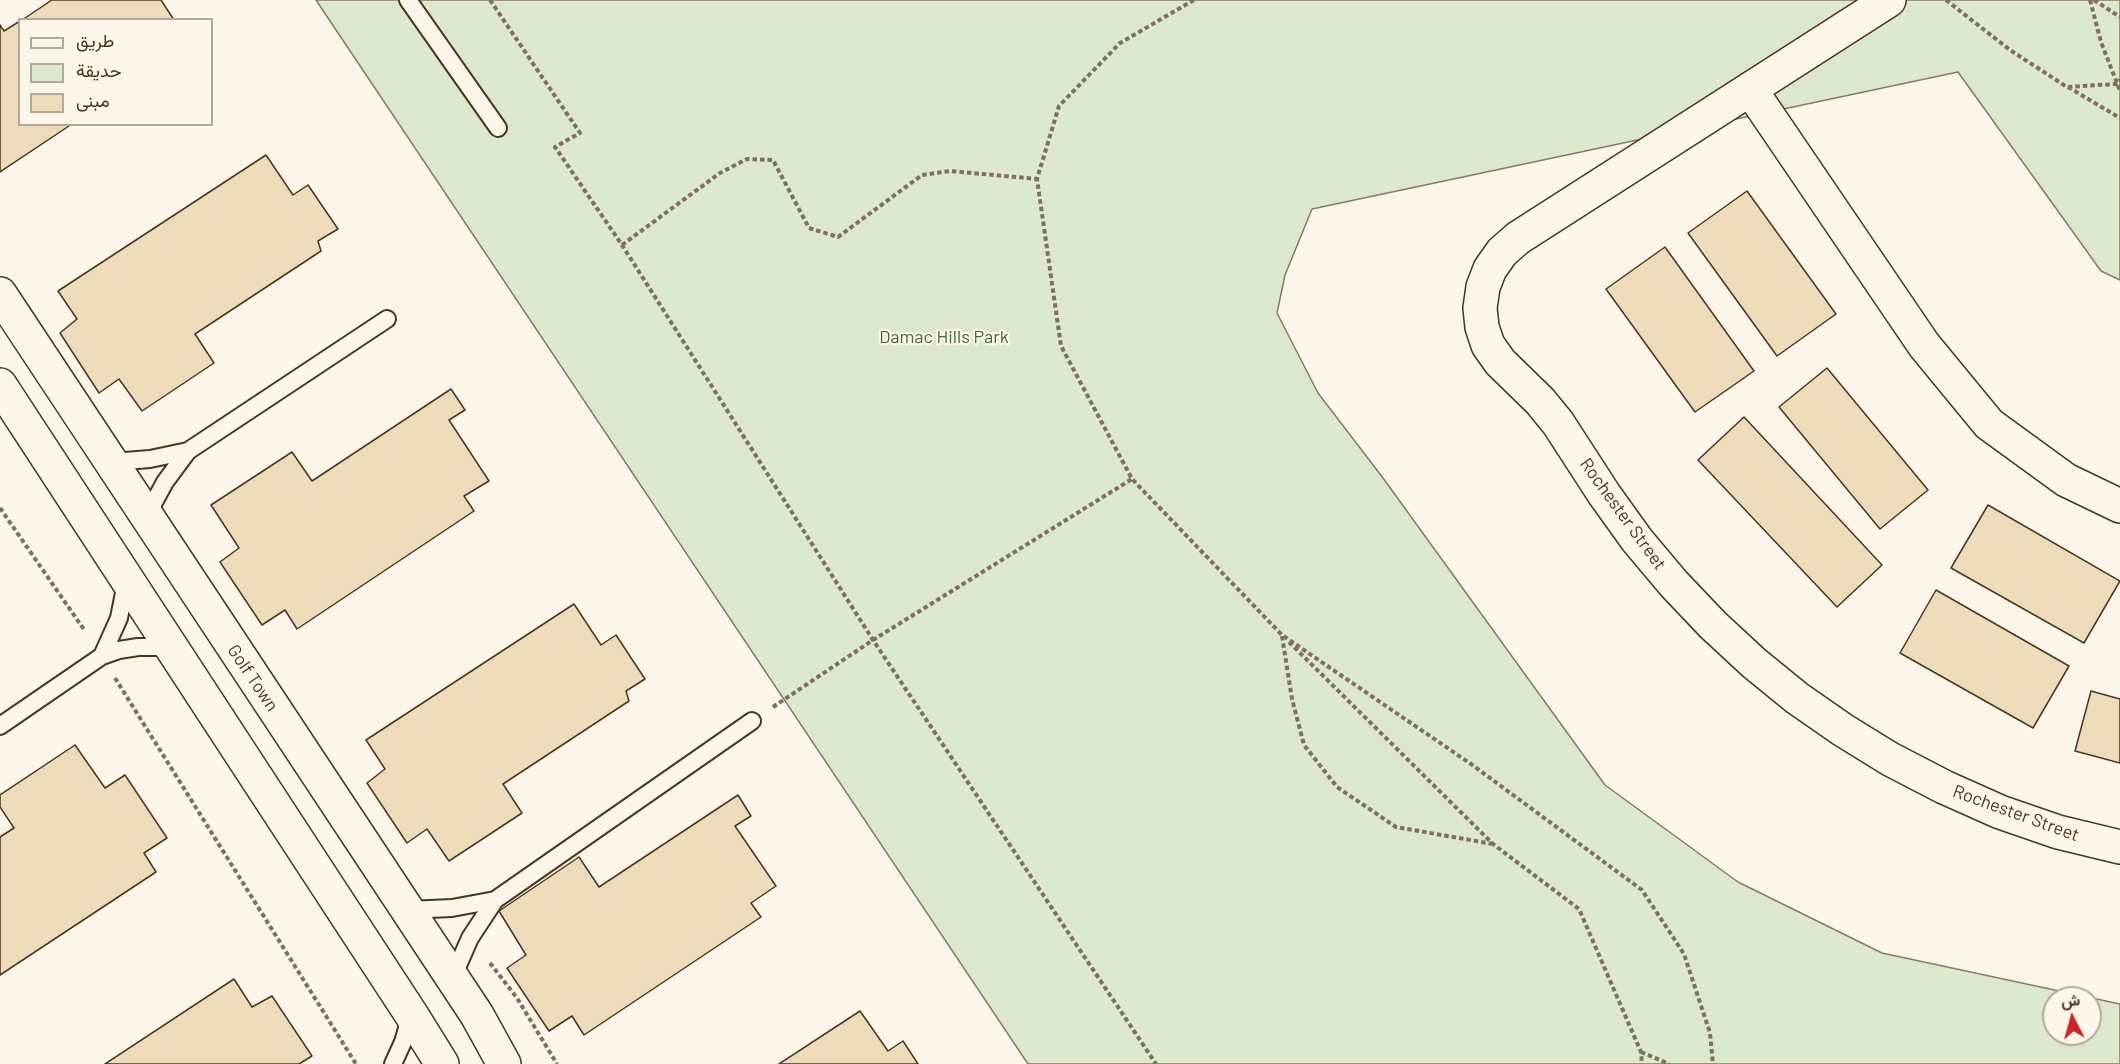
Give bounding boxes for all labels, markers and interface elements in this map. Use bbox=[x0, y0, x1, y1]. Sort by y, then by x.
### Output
legend bbox=[18, 18, 213, 126]
text: طريق bbox=[76, 29, 114, 51]
text: حديقة bbox=[76, 59, 122, 81]
text: مبنى bbox=[76, 89, 110, 111]
park label: Damac Hills Park bbox=[879, 326, 1009, 348]
street label: Rochester Street bbox=[1575, 454, 1671, 574]
street label: Golf Town bbox=[223, 640, 283, 716]
street label: Rochester Street bbox=[1950, 780, 2082, 846]
north arrow bbox=[2042, 986, 2102, 1046]
text: ش bbox=[2060, 989, 2081, 1010]

